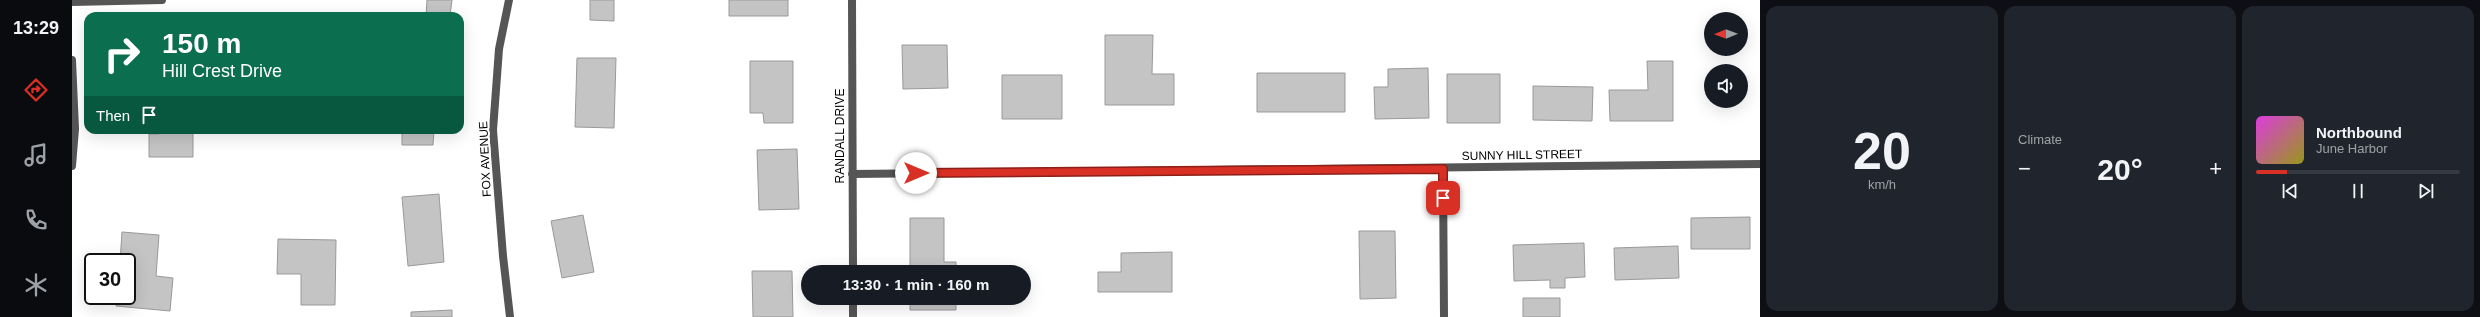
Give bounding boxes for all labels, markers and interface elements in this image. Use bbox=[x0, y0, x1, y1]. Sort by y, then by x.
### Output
north arrow bbox=[1704, 12, 1748, 56]
map controls bbox=[1704, 12, 1748, 108]
text: 13:29 bbox=[13, 18, 59, 38]
icon: right bbox=[96, 28, 148, 80]
text: 150 m bbox=[162, 28, 241, 59]
text: Hill Crest Drive bbox=[162, 61, 282, 81]
button: sound bbox=[1704, 64, 1748, 108]
icon: directions bbox=[22, 76, 50, 104]
street label: RANDALL DRIVE bbox=[833, 89, 847, 183]
icon: arrive bbox=[138, 104, 160, 126]
text: Then bbox=[96, 107, 130, 124]
street label: FOX AVENUE bbox=[476, 121, 494, 197]
text: 20 bbox=[1853, 122, 1911, 180]
text: Northbound bbox=[2316, 124, 2402, 141]
text: Climate bbox=[2018, 132, 2062, 147]
icon: music bbox=[22, 141, 50, 169]
text: June Harbor bbox=[2316, 141, 2388, 156]
street label: SUNNY HILL STREET bbox=[1462, 147, 1583, 163]
position arrow bbox=[895, 152, 937, 194]
text: 20° bbox=[2097, 153, 2143, 186]
text: − bbox=[2018, 156, 2031, 181]
text: + bbox=[2209, 156, 2222, 181]
text: km/h bbox=[1868, 177, 1896, 192]
icon: previous bbox=[2279, 180, 2301, 202]
icon: pause bbox=[2347, 180, 2369, 202]
icon: next bbox=[2415, 180, 2437, 202]
pin bbox=[1426, 181, 1460, 215]
icon: arrive bbox=[1432, 187, 1454, 209]
icon: phone bbox=[22, 206, 50, 234]
speed limit sign: 30 bbox=[84, 253, 136, 305]
icon: climate bbox=[22, 271, 50, 299]
text: 13:30 · 1 min · 160 m bbox=[843, 276, 989, 293]

